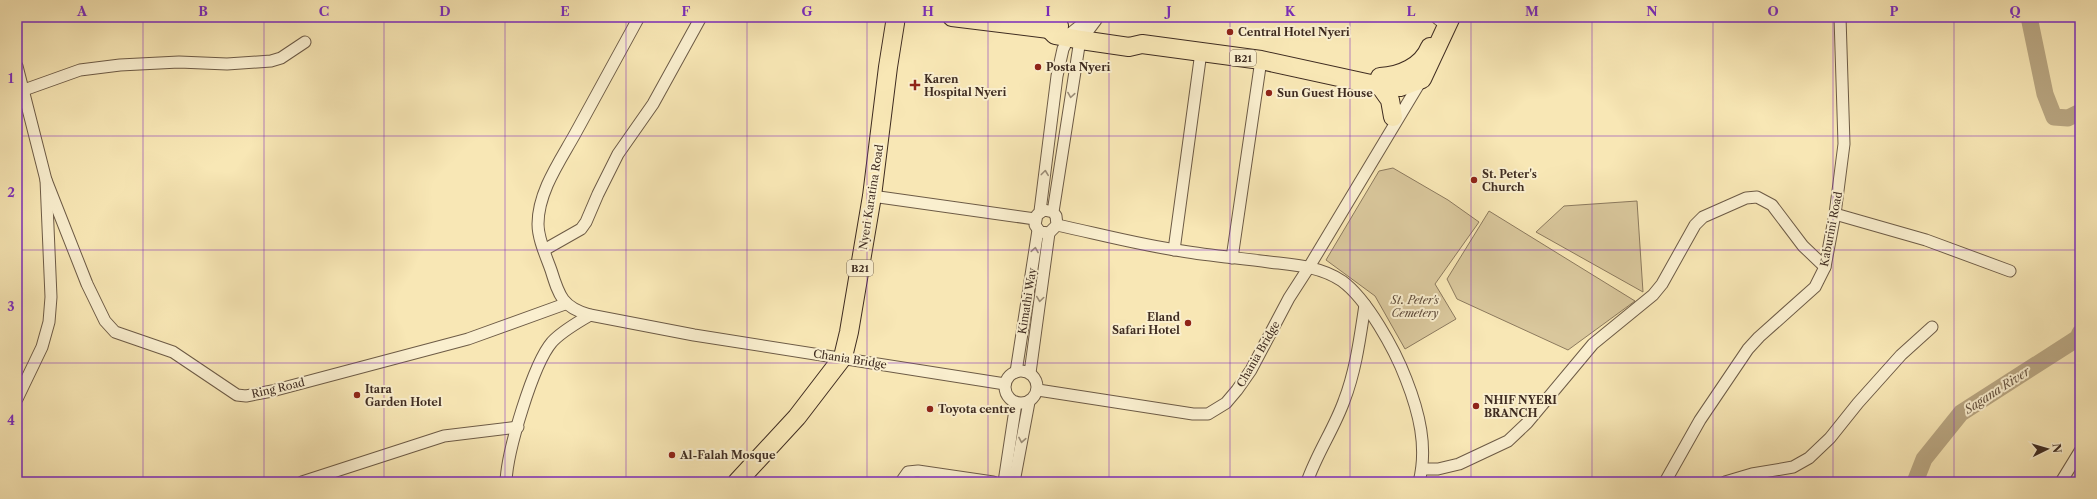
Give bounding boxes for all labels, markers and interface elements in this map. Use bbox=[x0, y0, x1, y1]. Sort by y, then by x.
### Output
text: A bbox=[76, 3, 88, 19]
text: B bbox=[198, 3, 208, 19]
text: C bbox=[319, 3, 329, 19]
text: D bbox=[439, 3, 451, 19]
text: E bbox=[560, 3, 570, 19]
text: F bbox=[682, 3, 691, 19]
text: G bbox=[801, 3, 813, 19]
text: H bbox=[922, 3, 934, 19]
text: I bbox=[1045, 3, 1051, 19]
text: J bbox=[1164, 3, 1172, 19]
text: K bbox=[1285, 3, 1296, 19]
text: L bbox=[1407, 3, 1416, 19]
text: M bbox=[1525, 3, 1539, 19]
text: N bbox=[1646, 3, 1658, 19]
text: O bbox=[1767, 3, 1779, 19]
text: P bbox=[1890, 3, 1899, 19]
text: Q bbox=[2009, 3, 2021, 19]
place label: Central Hotel Nyeri bbox=[1238, 25, 1350, 39]
marker: Central Hotel Nyeri bbox=[1225, 27, 1235, 37]
road number: B21 bbox=[1230, 50, 1256, 66]
place label: Posta Nyeri bbox=[1046, 60, 1111, 74]
marker: Posta Nyeri bbox=[1033, 62, 1043, 72]
text: 1 bbox=[8, 70, 14, 86]
place label: Karen Hospital Nyeri bbox=[924, 72, 1006, 99]
marker: Karen Hospital Nyeri bbox=[909, 79, 921, 91]
place label: Sun Guest House bbox=[1277, 86, 1373, 100]
marker: Sun Guest House bbox=[1264, 88, 1274, 98]
one-way arrow bbox=[1067, 92, 1076, 98]
street label: Nyeri Karatina Road bbox=[856, 143, 886, 251]
place label: St. Peter's Church bbox=[1482, 167, 1537, 194]
one-way arrow bbox=[1040, 169, 1049, 176]
marker: St. Peter's Church bbox=[1469, 175, 1479, 185]
text: 2 bbox=[7, 184, 15, 200]
street label: Kaburini Road bbox=[1817, 190, 1845, 268]
one-way arrow bbox=[1030, 247, 1039, 253]
road number: B21 bbox=[847, 260, 873, 276]
street label: Kimathi Way bbox=[1015, 266, 1039, 335]
park label: St. Peter's Cemetery bbox=[1390, 293, 1439, 320]
one-way arrow bbox=[1036, 296, 1045, 302]
text: 3 bbox=[7, 298, 15, 314]
place label: Eland Safari Hotel bbox=[1112, 310, 1181, 337]
marker: Eland Safari Hotel bbox=[1183, 318, 1193, 328]
street label: Chania Bridge bbox=[1233, 318, 1283, 390]
street label: Chania Bridge bbox=[812, 346, 888, 372]
water label: Sagana River bbox=[1961, 363, 2034, 417]
street label: Ring Road bbox=[250, 375, 306, 401]
place label: Itara Garden Hotel bbox=[365, 382, 442, 409]
marker: Itara Garden Hotel bbox=[352, 390, 362, 400]
place label: NHIF NYERI BRANCH bbox=[1484, 393, 1557, 420]
marker: NHIF NYERI BRANCH bbox=[1471, 401, 1481, 411]
place label: Toyota centre bbox=[938, 402, 1016, 416]
marker: Toyota centre bbox=[925, 404, 935, 414]
text: 4 bbox=[7, 412, 15, 428]
north arrow bbox=[2027, 429, 2067, 469]
one-way arrow bbox=[1018, 437, 1026, 444]
text: N bbox=[2050, 443, 2064, 454]
place label: Al-Falah Mosque bbox=[679, 448, 776, 462]
marker: Al-Falah Mosque bbox=[667, 450, 677, 460]

